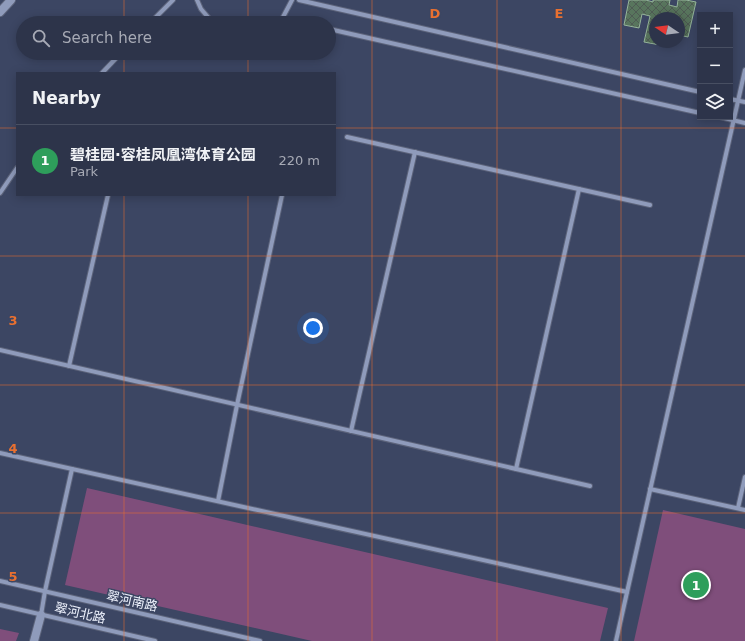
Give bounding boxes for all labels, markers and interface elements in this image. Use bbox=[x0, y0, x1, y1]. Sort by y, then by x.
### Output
text: D bbox=[430, 6, 441, 21]
text: E bbox=[555, 6, 563, 21]
north arrow bbox=[649, 12, 685, 48]
map controls bbox=[697, 12, 733, 120]
button: + bbox=[697, 12, 733, 48]
search box bbox=[16, 16, 336, 60]
icon: search bbox=[30, 27, 52, 49]
text: Search here bbox=[62, 29, 152, 47]
button: − bbox=[697, 48, 733, 84]
button: layers bbox=[697, 84, 733, 120]
text: Nearby bbox=[32, 88, 101, 108]
text: 碧桂园·容桂凤凰湾体育公园 bbox=[70, 146, 256, 164]
text: 1 bbox=[40, 153, 50, 168]
text: 220 m bbox=[278, 153, 320, 168]
text: Park bbox=[70, 164, 98, 179]
text: 3 bbox=[8, 313, 18, 328]
your location bbox=[303, 318, 323, 338]
text: 4 bbox=[8, 441, 18, 456]
text: 5 bbox=[8, 569, 18, 584]
pin: 1 bbox=[683, 570, 709, 600]
street label: 翠河南路 bbox=[105, 588, 159, 614]
street label: 翠河北路 bbox=[53, 600, 107, 626]

